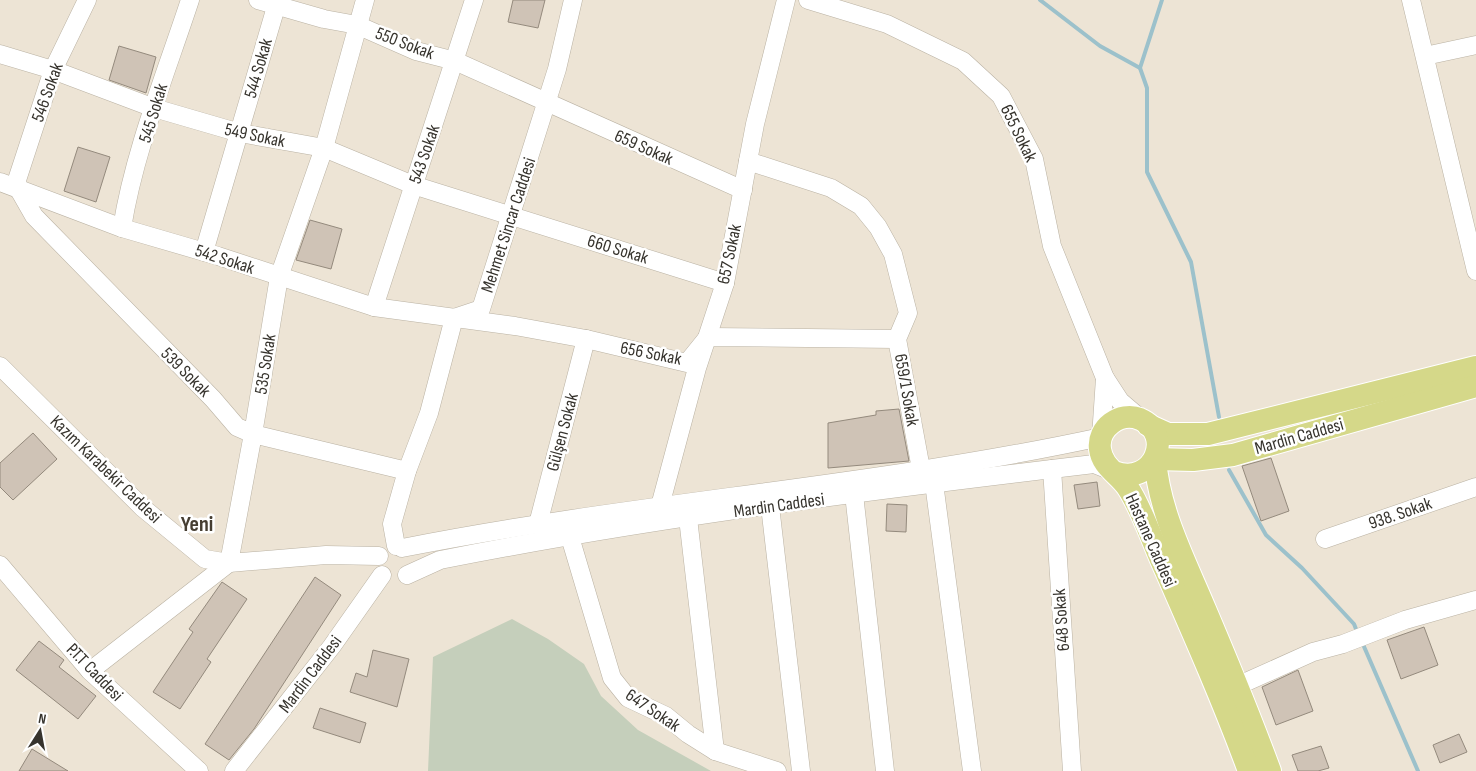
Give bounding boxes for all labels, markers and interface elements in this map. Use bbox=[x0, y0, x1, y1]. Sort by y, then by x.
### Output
street label: 550 Sokak bbox=[372, 23, 437, 64]
street label: 544 Sokak bbox=[240, 36, 277, 100]
street label: 546 Sokak bbox=[27, 60, 68, 125]
street label: 545 Sokak bbox=[135, 81, 172, 145]
street label: 655 Sokak bbox=[996, 101, 1041, 165]
street label: 549 Sokak bbox=[223, 119, 287, 152]
street label: 543 Sokak bbox=[405, 122, 444, 186]
street label: 659 Sokak bbox=[611, 125, 676, 170]
street label: Mehmet Sincar Caddesi bbox=[477, 155, 540, 295]
street label: 657 Sokak bbox=[713, 222, 746, 286]
street label: 660 Sokak bbox=[585, 230, 651, 269]
street label: 542 Sokak bbox=[193, 240, 257, 279]
street label: 535 Sokak bbox=[250, 332, 281, 396]
street label: 656 Sokak bbox=[619, 337, 683, 370]
street label: 539 Sokak bbox=[156, 343, 215, 402]
street label: 659/1 Sokak bbox=[890, 352, 923, 428]
street label: Gülşen Sokak bbox=[542, 391, 583, 473]
street label: Kazım Karabekir Caddesi bbox=[46, 411, 166, 528]
street label: Mardin Caddesi bbox=[1252, 414, 1346, 459]
street label: Mardin Caddesi bbox=[732, 489, 826, 522]
street label: Hastane Caddesi bbox=[1121, 490, 1180, 590]
street label: 938. Sokak bbox=[1366, 493, 1435, 534]
district label: Yeni bbox=[181, 511, 213, 538]
street label: 648 Sokak bbox=[1049, 588, 1074, 652]
street label: Mardin Caddesi bbox=[275, 632, 346, 717]
street label: P.T.T Caddesi bbox=[62, 639, 127, 706]
street label: 647 Sokak bbox=[621, 685, 684, 736]
north arrow bbox=[15, 706, 65, 756]
text: N bbox=[37, 710, 48, 728]

